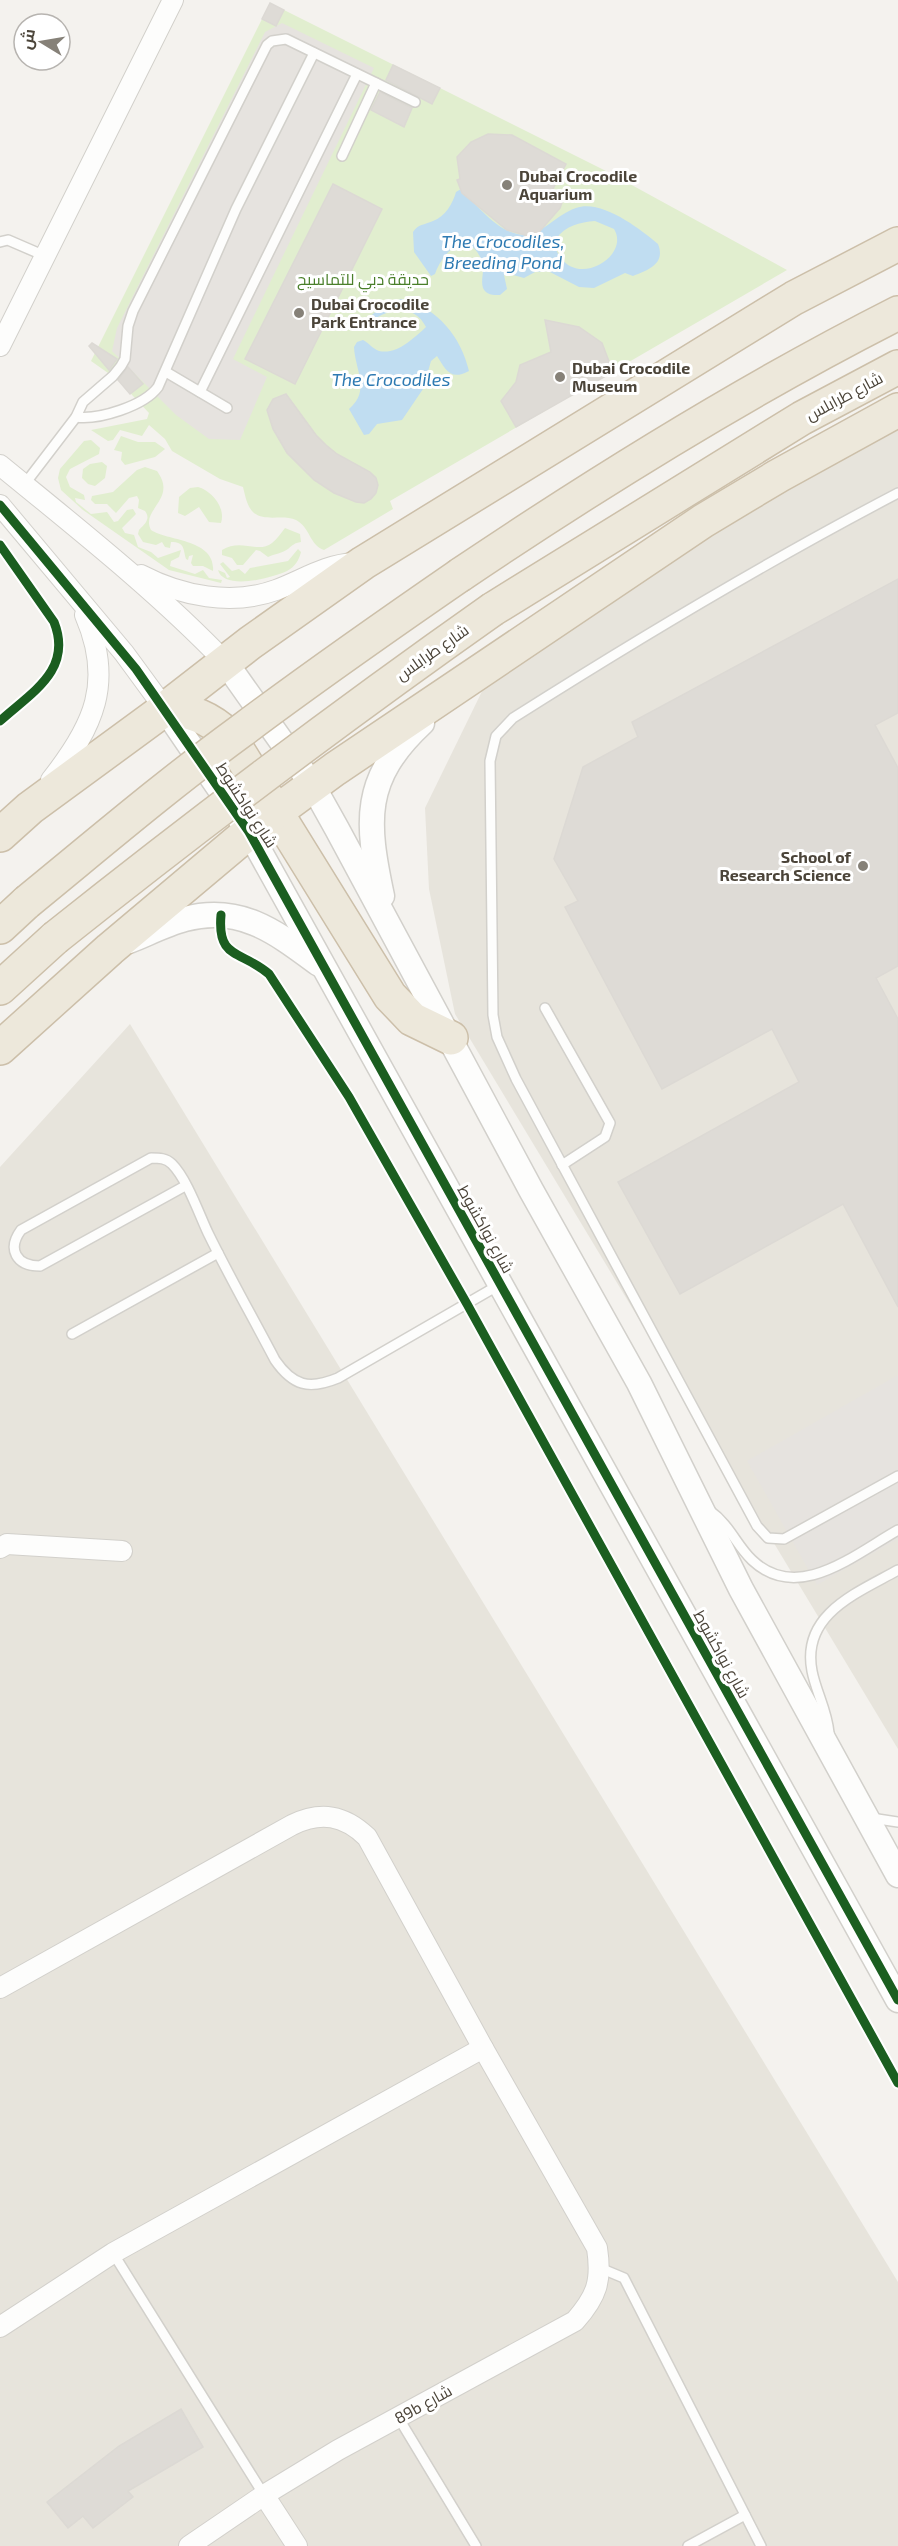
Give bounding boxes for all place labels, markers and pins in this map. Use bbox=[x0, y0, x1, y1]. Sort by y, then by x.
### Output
place label: Dubai Crocodile Aquarium bbox=[519, 166, 637, 203]
marker: Dubai Crocodile Aquarium bbox=[500, 178, 514, 192]
place label: Dubai Crocodile Park Entrance bbox=[311, 294, 429, 331]
marker: Dubai Crocodile Park Entrance bbox=[292, 306, 306, 320]
place label: Dubai Crocodile Museum bbox=[572, 358, 690, 395]
marker: Dubai Crocodile Museum bbox=[553, 370, 567, 384]
place label: School of Research Science bbox=[720, 847, 852, 884]
marker: School of Research Science bbox=[856, 859, 870, 873]

